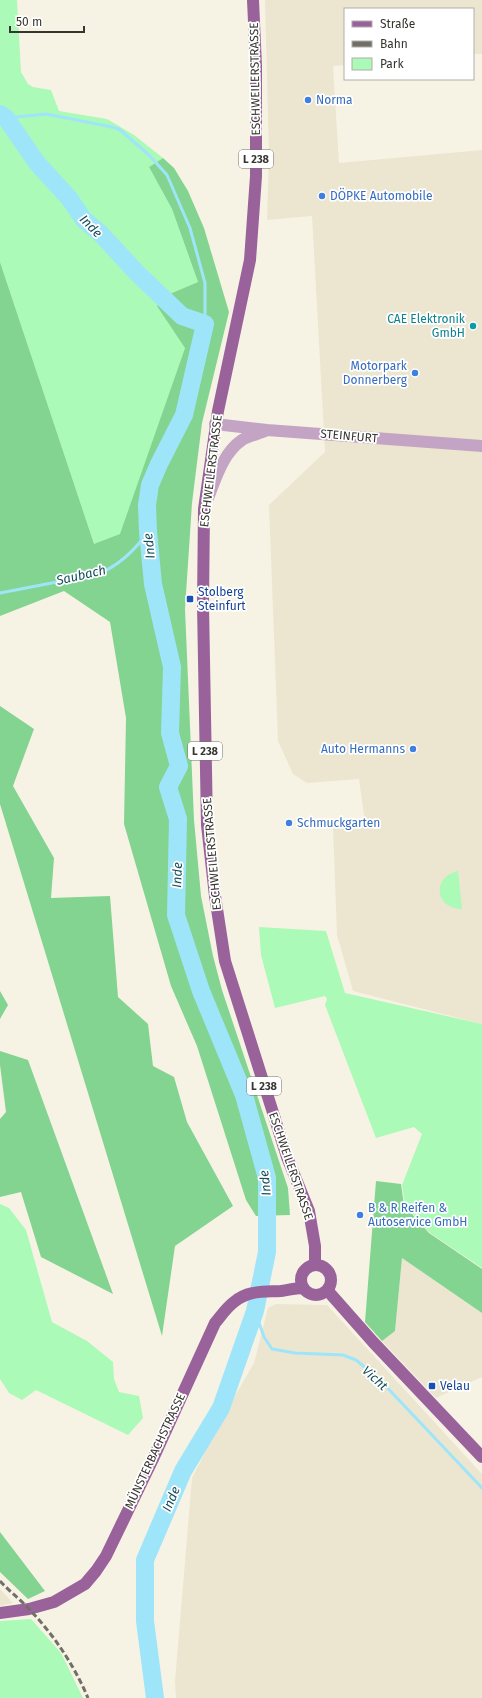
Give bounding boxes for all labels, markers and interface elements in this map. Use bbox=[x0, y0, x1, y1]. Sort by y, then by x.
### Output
scale bar bbox=[10, 8, 84, 34]
legend bbox=[344, 8, 474, 80]
text: 50 m bbox=[16, 15, 42, 29]
text: Straße bbox=[380, 17, 415, 31]
street label: ESCHWEILERSTRASSE bbox=[247, 22, 263, 136]
text: Bahn bbox=[380, 37, 408, 51]
text: Park bbox=[380, 57, 404, 71]
place label: Norma bbox=[316, 93, 353, 107]
marker: Norma bbox=[303, 95, 313, 105]
road number: L 238 bbox=[239, 150, 273, 168]
place label: DÖPKE Automobile bbox=[330, 187, 433, 203]
marker: DÖPKE Automobile bbox=[317, 191, 327, 201]
water label: Inde bbox=[77, 212, 106, 241]
place label: CAE Elektronik GmbH bbox=[387, 312, 466, 340]
marker: CAE Elektronik GmbH bbox=[468, 321, 478, 331]
place label: Motorpark Donnerberg bbox=[343, 359, 408, 387]
marker: Motorpark Donnerberg bbox=[410, 368, 420, 378]
street label: ESCHWEILERSTRASSE bbox=[197, 414, 225, 528]
street label: STEINFURT bbox=[320, 427, 379, 446]
water label: Inde bbox=[140, 532, 158, 560]
water label: Saubach bbox=[54, 562, 107, 588]
place label: Stolberg Steinfurt bbox=[198, 585, 246, 613]
marker: Stolberg Steinfurt bbox=[185, 594, 195, 604]
road number: L 238 bbox=[188, 742, 222, 760]
place label: Auto Hermanns bbox=[321, 742, 405, 756]
marker: Auto Hermanns bbox=[408, 744, 418, 754]
street label: ESCHWEILERSTRASSE bbox=[200, 797, 224, 911]
place label: Schmuckgarten bbox=[297, 816, 380, 830]
marker: Schmuckgarten bbox=[284, 818, 294, 828]
water label: Inde bbox=[169, 862, 185, 888]
road number: L 238 bbox=[247, 1077, 281, 1095]
street label: ESCHWEILERSTRASSE bbox=[266, 1110, 316, 1222]
water label: Inde bbox=[256, 1169, 274, 1197]
place label: B & R Reifen & Autoservice GmbH bbox=[368, 1201, 467, 1229]
marker: B & R Reifen & Autoservice GmbH bbox=[355, 1210, 365, 1220]
water label: Vicht bbox=[359, 1363, 391, 1394]
place label: Velau bbox=[440, 1379, 470, 1393]
marker: Velau bbox=[427, 1381, 437, 1391]
street label: MÜNSTERBACHSTRASSE bbox=[120, 1390, 188, 1511]
water label: Inde bbox=[159, 1484, 183, 1514]

